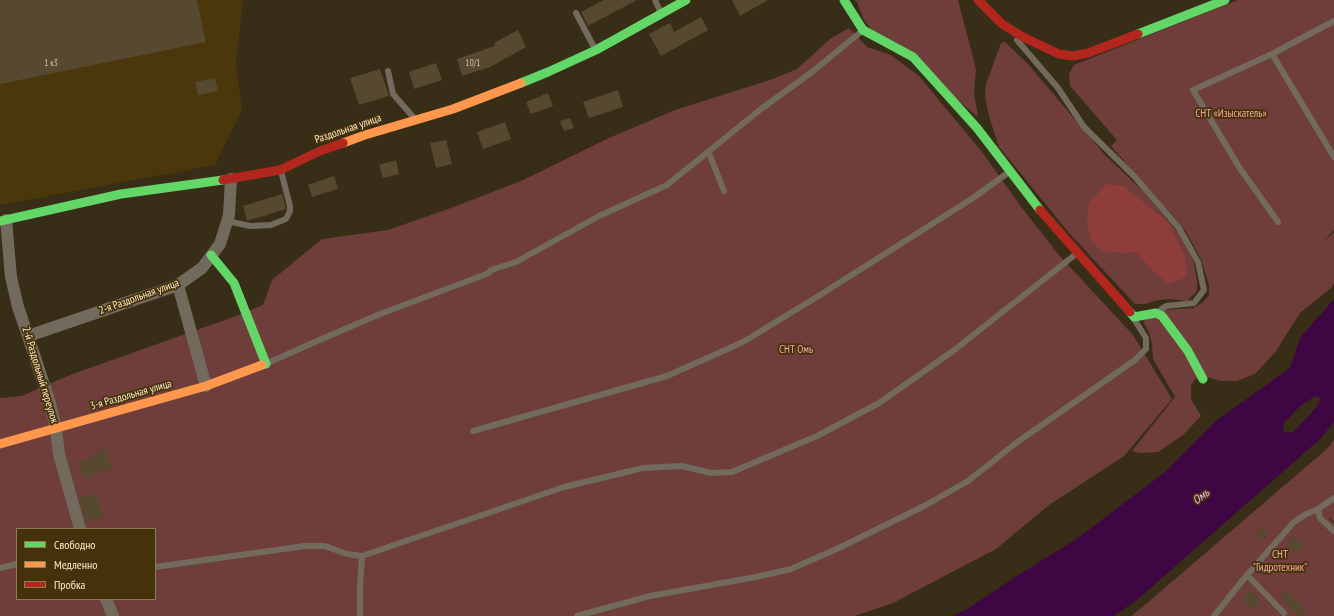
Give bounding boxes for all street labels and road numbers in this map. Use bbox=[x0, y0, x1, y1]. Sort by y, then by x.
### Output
street label: Раздольная улица bbox=[313, 111, 383, 147]
street label: 2-я Раздольная улица bbox=[97, 276, 181, 318]
street label: 2-й Раздольный переулок bbox=[19, 325, 61, 425]
street label: 3-я Раздольная улица bbox=[89, 377, 173, 413]

